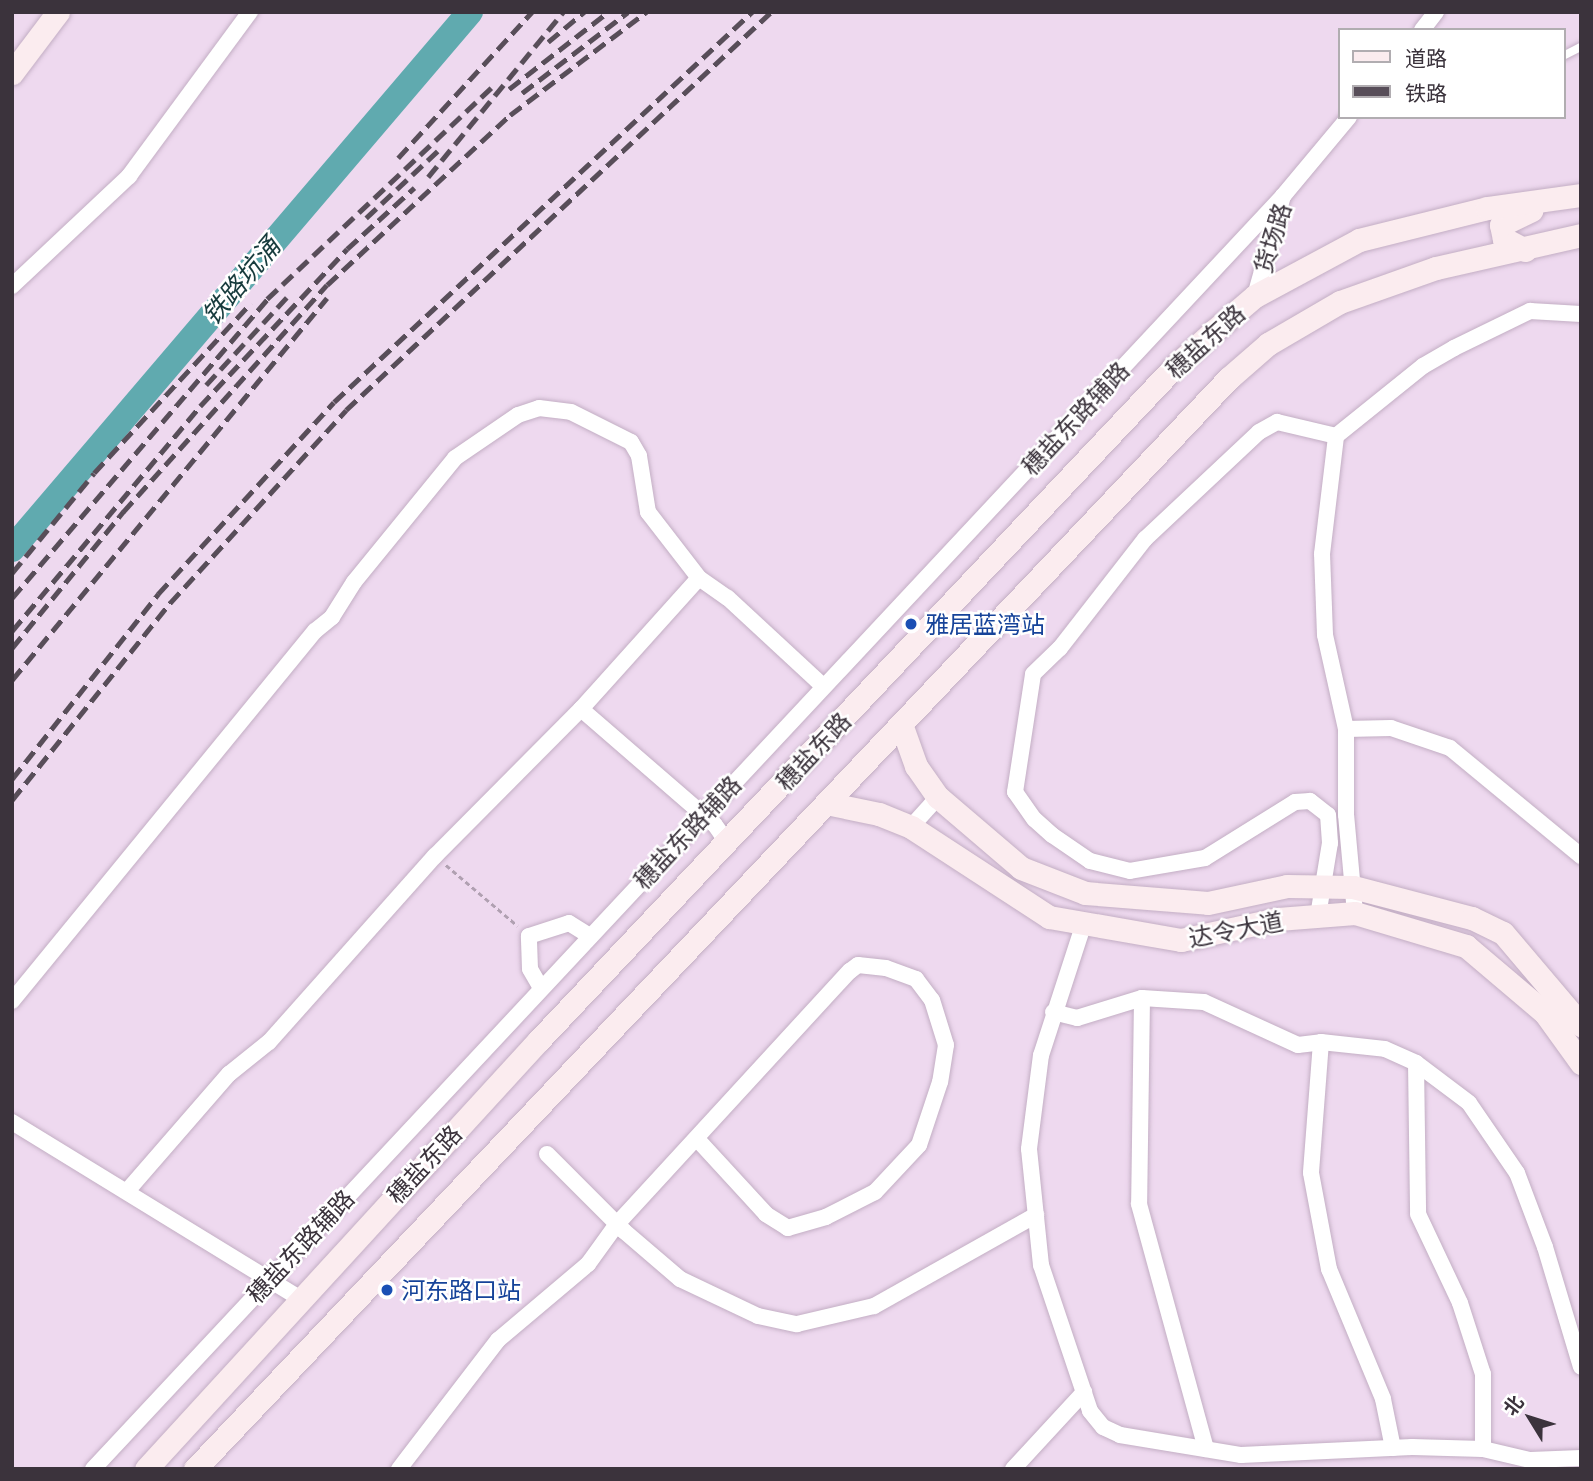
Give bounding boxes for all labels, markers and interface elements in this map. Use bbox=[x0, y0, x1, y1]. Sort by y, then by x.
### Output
legend bbox=[1338, 28, 1565, 119]
text: 道路 bbox=[1405, 45, 1447, 71]
text: 铁路 bbox=[1405, 80, 1447, 106]
street label: 货场路 bbox=[1248, 199, 1296, 277]
water label: 铁路坑涌 bbox=[196, 231, 286, 331]
street label: 穗盐东路 bbox=[1160, 298, 1250, 384]
street label: 穗盐东路辅路 bbox=[1015, 356, 1135, 480]
place label: 雅居蓝湾站 bbox=[925, 610, 1045, 638]
marker: 雅居蓝湾站 bbox=[903, 616, 919, 632]
street label: 穗盐东路 bbox=[770, 706, 856, 796]
street label: 穗盐东路辅路 bbox=[627, 770, 747, 894]
street label: 达令大道 bbox=[1186, 906, 1286, 952]
street label: 穗盐东路 bbox=[381, 1119, 467, 1209]
street label: 穗盐东路辅路 bbox=[240, 1184, 360, 1308]
place label: 河东路口站 bbox=[401, 1276, 521, 1304]
marker: 河东路口站 bbox=[379, 1282, 395, 1298]
north arrow bbox=[1495, 1383, 1565, 1453]
text: 北 bbox=[1498, 1390, 1528, 1419]

